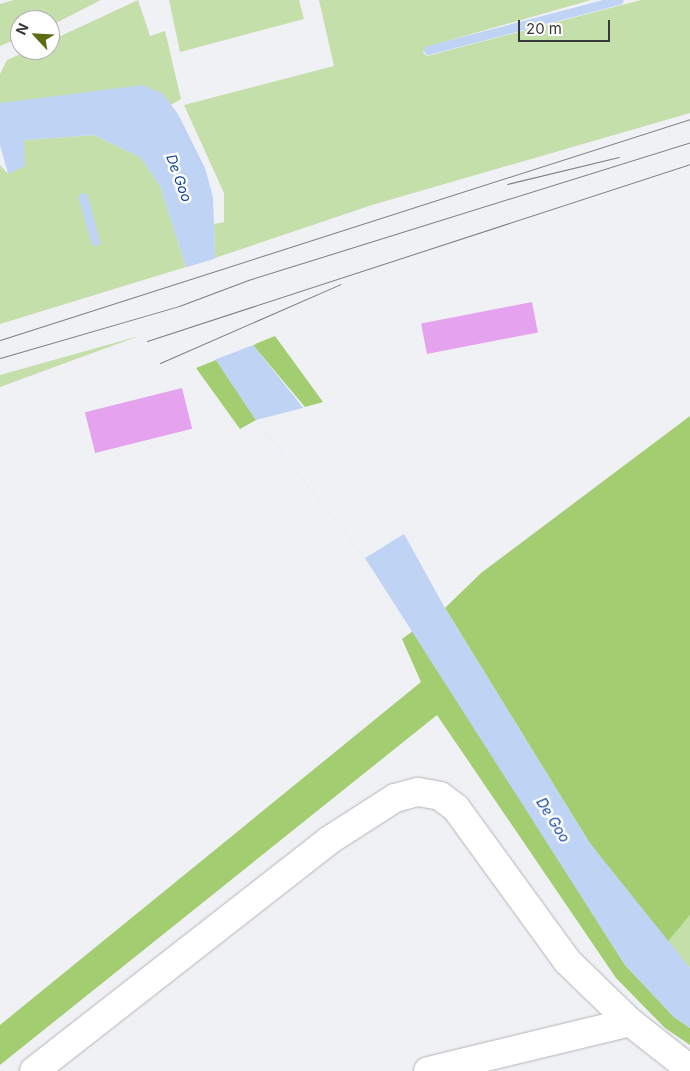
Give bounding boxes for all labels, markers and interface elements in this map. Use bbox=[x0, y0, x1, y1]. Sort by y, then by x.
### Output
north arrow bbox=[10, 10, 60, 60]
scale bar bbox=[520, 10, 612, 42]
text: 20 m bbox=[526, 19, 562, 38]
text: N bbox=[12, 20, 32, 37]
water label: De Goo bbox=[163, 152, 195, 204]
water label: De Goo bbox=[533, 795, 573, 845]

